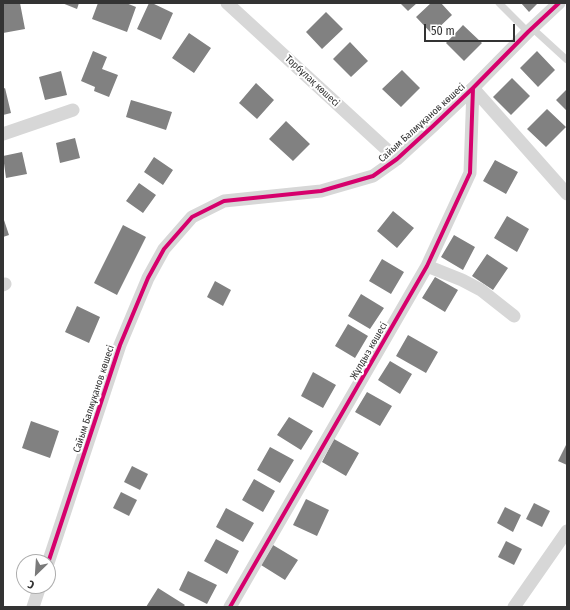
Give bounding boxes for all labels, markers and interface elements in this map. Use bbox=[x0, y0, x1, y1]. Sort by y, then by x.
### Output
scale bar bbox=[426, 16, 517, 42]
text: 50 m bbox=[431, 24, 455, 38]
street label: Торбұлақ көшесі bbox=[282, 53, 342, 109]
street label: Сайым Балмұқанов көшесі bbox=[376, 81, 468, 165]
street label: Жұлдыз көшесі bbox=[348, 320, 390, 382]
street label: Сайым Балмұқанов көшесі bbox=[71, 344, 117, 454]
north arrow bbox=[16, 554, 56, 594]
text: С bbox=[26, 577, 37, 592]

